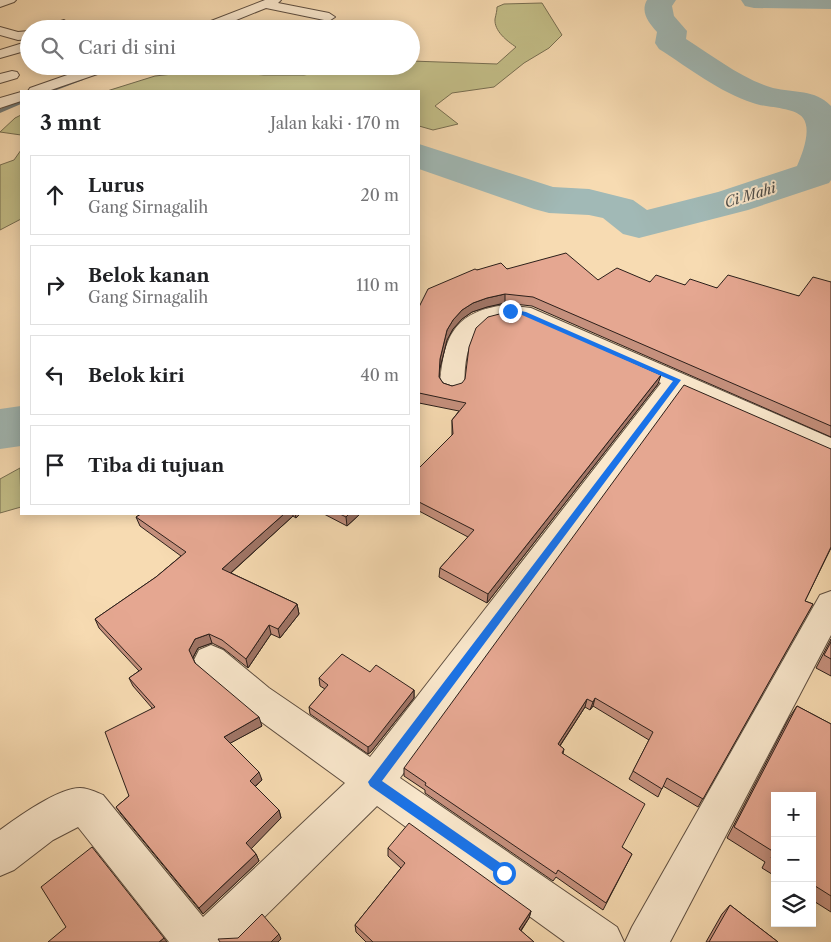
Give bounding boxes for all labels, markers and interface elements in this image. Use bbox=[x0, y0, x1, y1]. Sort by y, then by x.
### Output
search box bbox=[20, 20, 420, 75]
icon: search bbox=[38, 34, 66, 62]
text: Cari di sini bbox=[78, 36, 176, 59]
text: 3 mnt bbox=[40, 110, 101, 135]
text: Jalan kaki · 170 m bbox=[270, 113, 400, 133]
text: Lurus bbox=[88, 174, 144, 197]
water label: Ci Mahi bbox=[722, 178, 779, 211]
icon: ahead bbox=[41, 181, 69, 209]
text: 20 m bbox=[360, 185, 399, 205]
text: Gang Sirnagalih bbox=[88, 197, 208, 217]
text: Belok kanan bbox=[88, 264, 210, 287]
icon: right bbox=[41, 271, 69, 299]
text: 110 m bbox=[356, 275, 399, 295]
text: Gang Sirnagalih bbox=[88, 287, 208, 307]
route end bbox=[499, 300, 522, 323]
icon: left bbox=[41, 361, 69, 389]
text: Belok kiri bbox=[88, 364, 185, 387]
text: 40 m bbox=[360, 365, 399, 385]
icon: arrive bbox=[41, 451, 69, 479]
text: Tiba di tujuan bbox=[88, 454, 224, 477]
map controls bbox=[771, 792, 816, 927]
button: + bbox=[771, 792, 816, 837]
button: − bbox=[771, 837, 816, 882]
route start bbox=[493, 862, 516, 885]
button: layers bbox=[771, 882, 816, 927]

